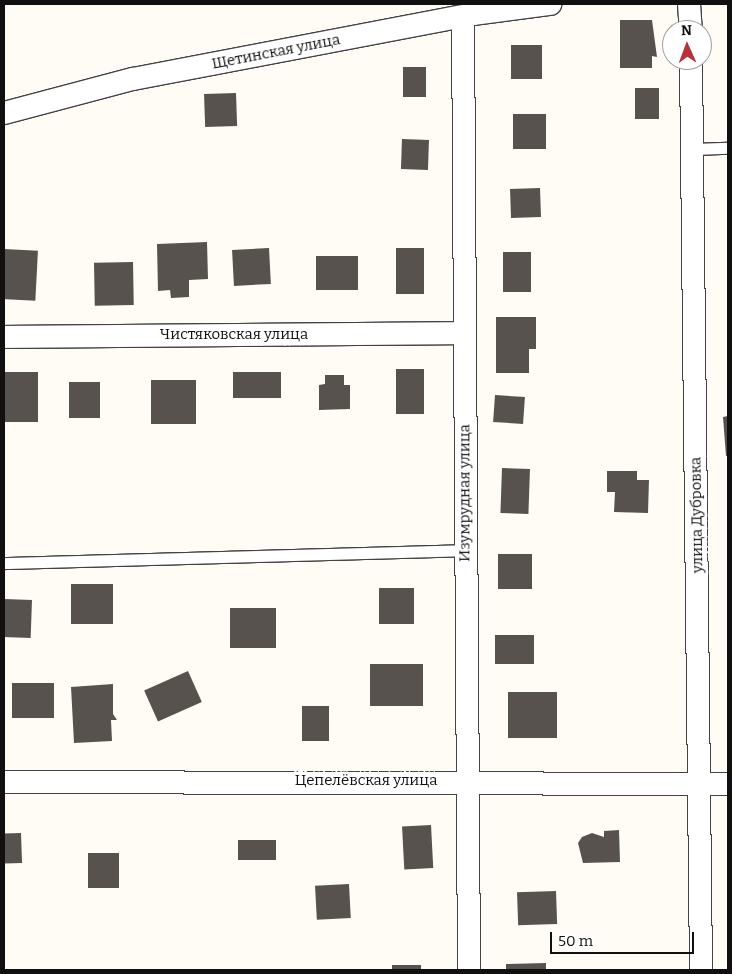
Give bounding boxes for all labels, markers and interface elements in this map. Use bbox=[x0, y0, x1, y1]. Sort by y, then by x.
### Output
north arrow bbox=[662, 20, 712, 70]
text: N bbox=[681, 22, 692, 39]
street label: Щетинская улица bbox=[210, 31, 342, 73]
street label: Чистяковская улица bbox=[160, 326, 308, 344]
street label: Изумрудная улица bbox=[456, 424, 474, 562]
street label: улица Дубровка bbox=[687, 457, 707, 573]
street label: Цепелёвская улица bbox=[295, 772, 437, 790]
scale bar bbox=[552, 922, 696, 954]
text: 50 m bbox=[558, 932, 593, 950]

